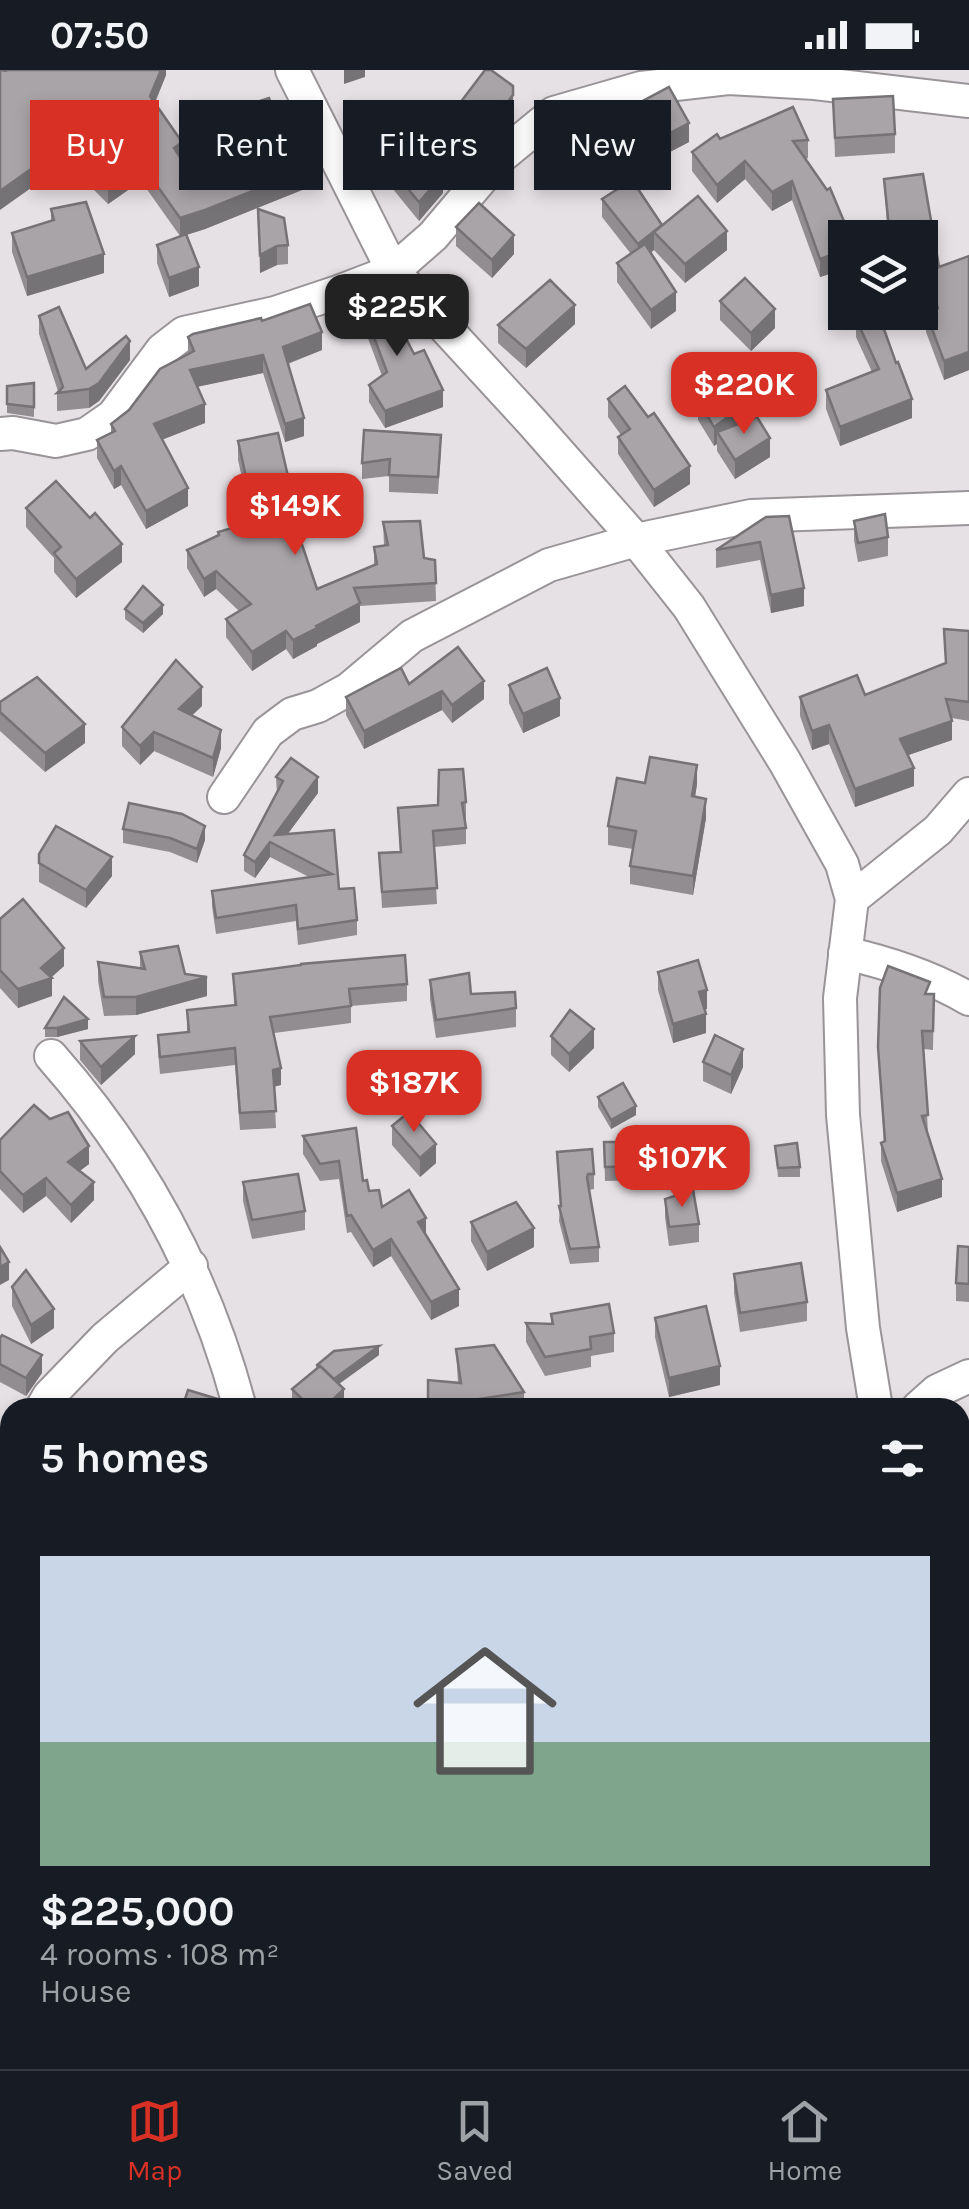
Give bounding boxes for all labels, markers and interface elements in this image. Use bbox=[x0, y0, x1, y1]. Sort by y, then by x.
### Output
text: 07:50 bbox=[50, 13, 149, 58]
chip: Buy bbox=[30, 100, 159, 190]
chip: Rent bbox=[179, 100, 323, 190]
chip: Filters bbox=[343, 100, 514, 190]
chip: New bbox=[534, 100, 671, 190]
map controls bbox=[828, 220, 938, 330]
button: layers bbox=[828, 220, 938, 330]
pin: $225K bbox=[327, 274, 467, 359]
text: $225K bbox=[347, 288, 447, 325]
pin: $220K bbox=[674, 352, 814, 437]
text: $220K bbox=[693, 366, 795, 403]
pin: $149K bbox=[225, 473, 365, 558]
text: $149K bbox=[249, 487, 341, 524]
pin: $187K bbox=[344, 1050, 484, 1135]
text: $187K bbox=[369, 1064, 460, 1101]
pin: $107K bbox=[612, 1125, 752, 1210]
text: $107K bbox=[637, 1139, 727, 1176]
icon: filters bbox=[875, 1431, 930, 1486]
text: 5 homes bbox=[40, 1433, 209, 1483]
icon: home bbox=[395, 1621, 575, 1801]
text: $225,000 bbox=[40, 1886, 235, 1936]
text: 4 rooms · 108 m² bbox=[40, 1936, 279, 1973]
text: House bbox=[40, 1973, 132, 2010]
tab: Map bbox=[127, 2094, 182, 2187]
tab: Saved bbox=[436, 2094, 514, 2187]
tab: Home bbox=[767, 2094, 842, 2187]

